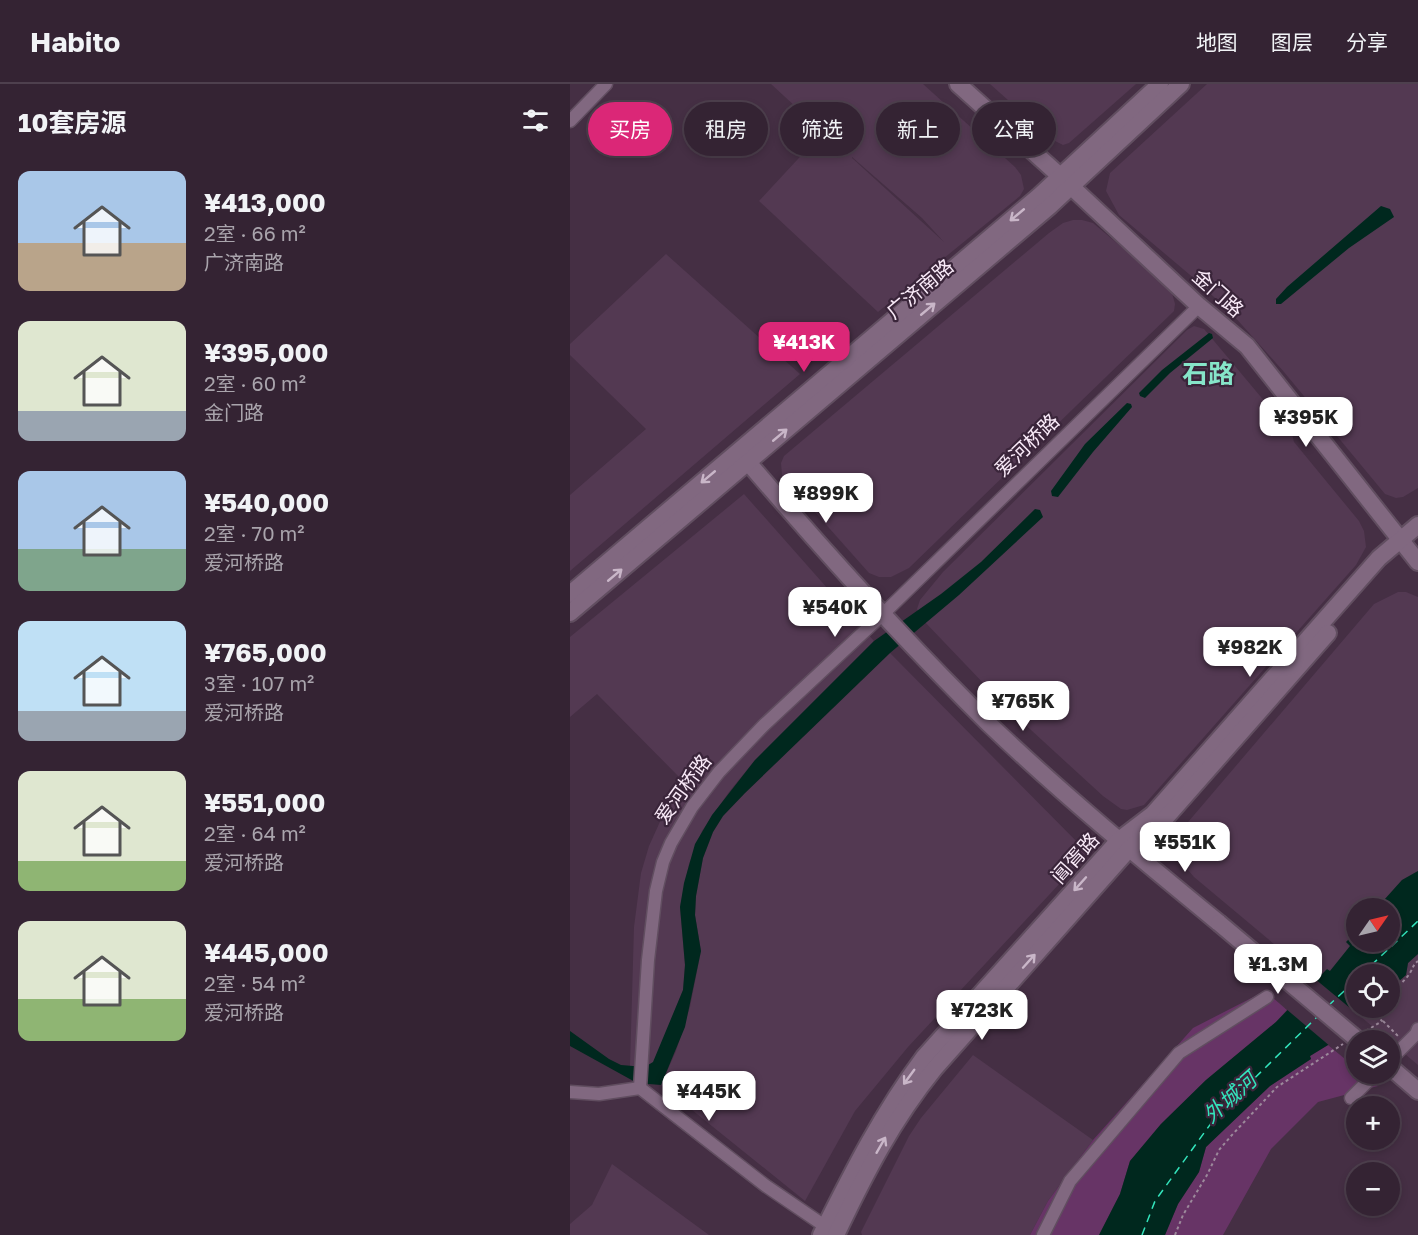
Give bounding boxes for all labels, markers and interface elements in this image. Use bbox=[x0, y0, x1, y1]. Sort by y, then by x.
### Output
text: Habito bbox=[30, 25, 120, 58]
text: 地图 bbox=[1196, 29, 1238, 55]
text: 图层 bbox=[1271, 29, 1313, 55]
text: 分享 bbox=[1346, 29, 1388, 55]
chip: 买房 bbox=[588, 102, 672, 156]
chip: 租房 bbox=[684, 102, 768, 156]
chip: 筛选 bbox=[780, 102, 864, 156]
chip: 新上 bbox=[876, 102, 960, 156]
chip: 公寓 bbox=[972, 102, 1056, 156]
icon: filters bbox=[519, 104, 552, 137]
text: 10套房源 bbox=[18, 107, 126, 138]
text: ¥413,000 bbox=[204, 187, 326, 218]
icon: home bbox=[66, 195, 138, 267]
one-way arrow bbox=[1009, 208, 1025, 221]
text: 2室 · 66 m² bbox=[204, 221, 306, 245]
text: 广济南路 bbox=[204, 250, 284, 274]
street label: 广济南路 bbox=[881, 253, 958, 323]
street label: 金门路 bbox=[1188, 263, 1249, 321]
one-way arrow bbox=[920, 302, 935, 316]
pin: ¥413K bbox=[762, 322, 846, 373]
text: ¥413K bbox=[773, 329, 835, 353]
text: ¥395,000 bbox=[204, 337, 328, 368]
icon: home bbox=[66, 345, 138, 417]
district label: 石路 bbox=[1182, 358, 1234, 389]
text: 2室 · 60 m² bbox=[204, 371, 306, 395]
pin: ¥395K bbox=[1264, 397, 1348, 448]
text: 金门路 bbox=[204, 400, 264, 424]
text: ¥395K bbox=[1274, 404, 1338, 428]
street label: 爱河桥路 bbox=[989, 408, 1063, 481]
one-way arrow bbox=[772, 429, 788, 442]
one-way arrow bbox=[701, 470, 716, 484]
pin: ¥899K bbox=[784, 473, 868, 524]
text: ¥899K bbox=[793, 480, 859, 504]
text: ¥540,000 bbox=[204, 487, 329, 518]
icon: home bbox=[66, 495, 138, 567]
text: 2室 · 70 m² bbox=[204, 521, 305, 545]
text: 爱河桥路 bbox=[204, 550, 284, 574]
one-way arrow bbox=[607, 568, 622, 582]
pin: ¥540K bbox=[793, 587, 877, 638]
text: ¥540K bbox=[802, 594, 868, 618]
pin: ¥982K bbox=[1208, 627, 1292, 678]
text: ¥982K bbox=[1217, 634, 1283, 658]
text: ¥765,000 bbox=[204, 637, 327, 668]
icon: home bbox=[66, 645, 138, 717]
text: 3室 · 107 m² bbox=[204, 671, 314, 695]
pin: ¥765K bbox=[981, 681, 1065, 732]
text: ¥765K bbox=[991, 688, 1055, 712]
text: 爱河桥路 bbox=[204, 700, 284, 724]
street label: 爱河桥路 bbox=[649, 749, 715, 828]
text: ¥551,000 bbox=[204, 787, 325, 818]
icon: home bbox=[66, 795, 138, 867]
text: 2室 · 64 m² bbox=[204, 821, 306, 845]
pin: ¥551K bbox=[1143, 822, 1227, 873]
street label: 阊胥路 bbox=[1045, 827, 1103, 888]
text: ¥551K bbox=[1154, 829, 1216, 853]
text: 爱河桥路 bbox=[204, 850, 284, 874]
one-way arrow bbox=[1073, 876, 1087, 891]
north arrow bbox=[1346, 898, 1400, 952]
map controls bbox=[1346, 898, 1400, 1216]
text: ¥445,000 bbox=[204, 937, 329, 968]
pin: ¥1.3M bbox=[1236, 944, 1320, 995]
icon: home bbox=[66, 945, 138, 1017]
text: ¥1.3M bbox=[1248, 951, 1308, 975]
one-way arrow bbox=[1022, 954, 1036, 969]
button: locate bbox=[1346, 964, 1400, 1018]
text: 2室 · 54 m² bbox=[204, 971, 305, 995]
pin: ¥723K bbox=[940, 990, 1024, 1041]
text: ¥723K bbox=[951, 997, 1014, 1021]
text: 爱河桥路 bbox=[204, 1000, 284, 1024]
button: layers bbox=[1346, 1030, 1400, 1084]
water label: 外城河 bbox=[1197, 1064, 1264, 1128]
one-way arrow bbox=[903, 1069, 916, 1085]
pin: ¥445K bbox=[667, 1071, 751, 1122]
text: ¥445K bbox=[677, 1078, 741, 1102]
button: + bbox=[1346, 1096, 1400, 1150]
one-way arrow bbox=[875, 1137, 887, 1154]
button: − bbox=[1346, 1162, 1400, 1216]

